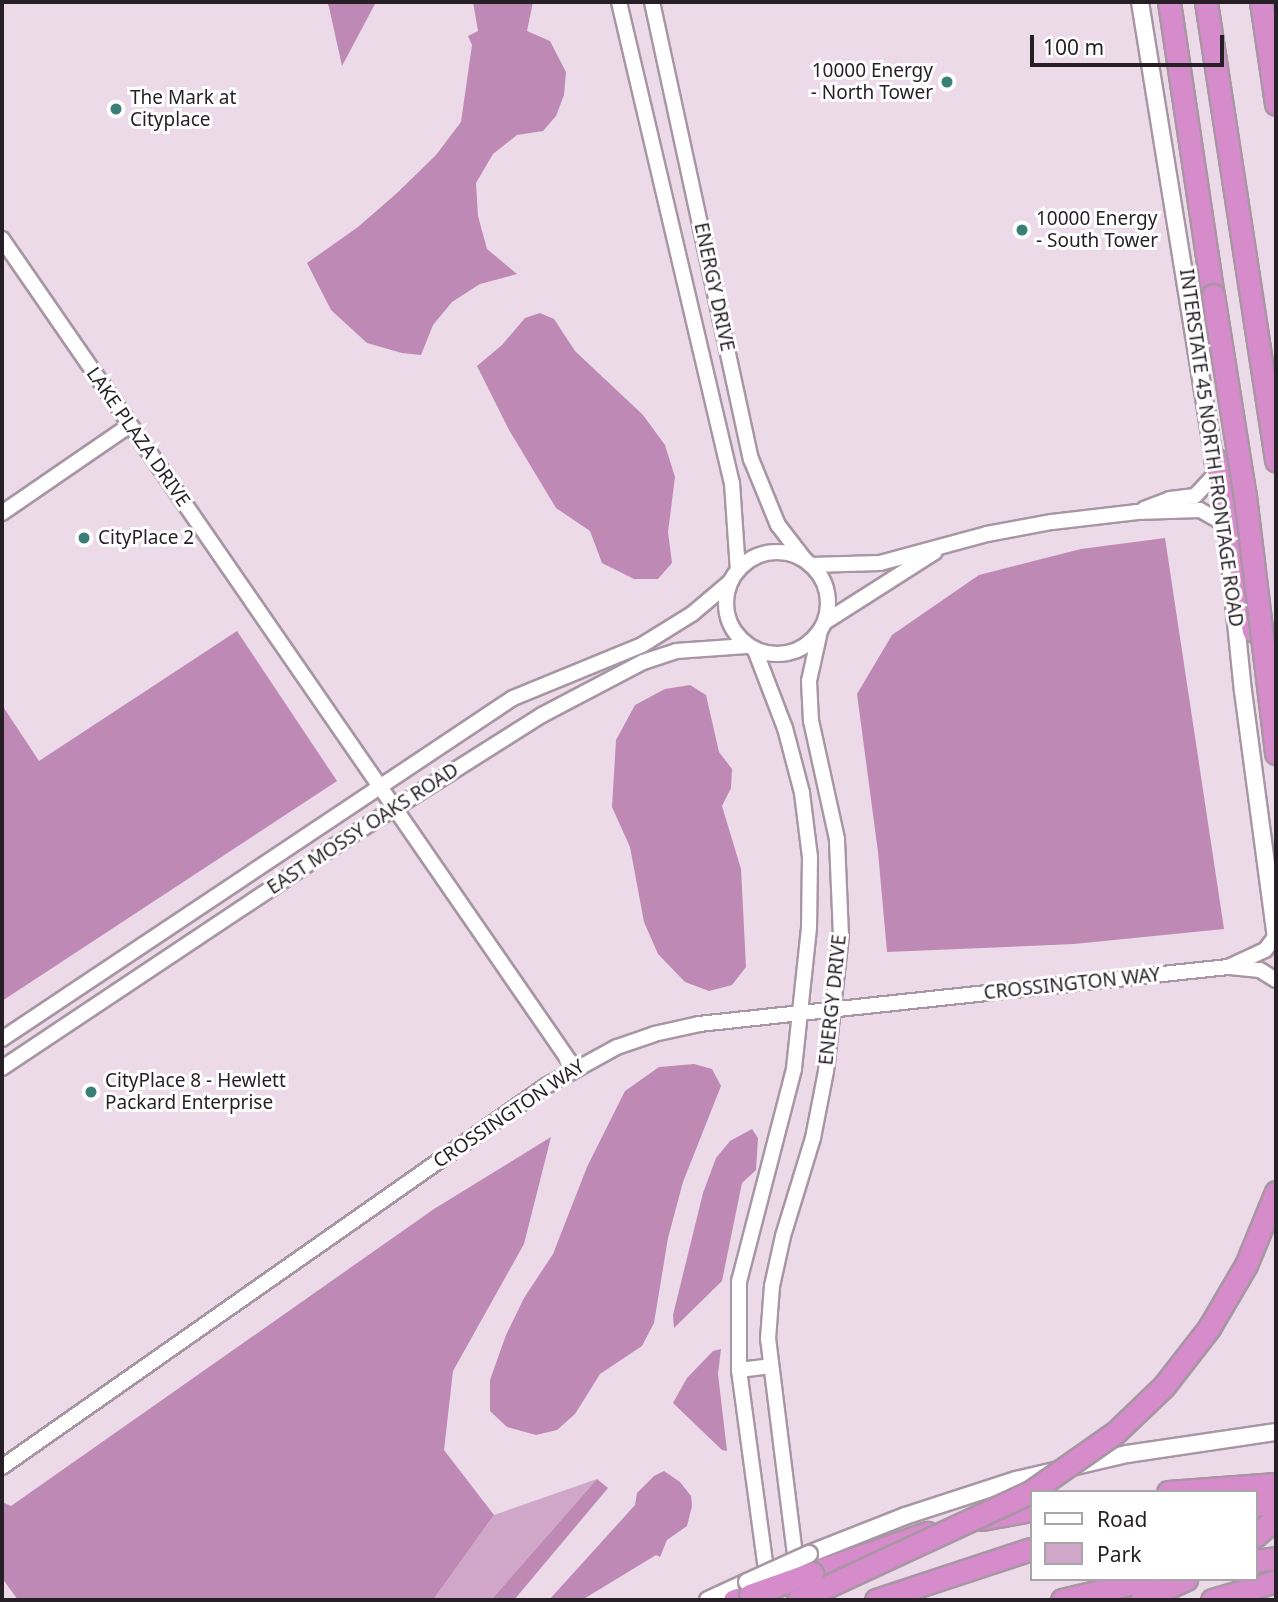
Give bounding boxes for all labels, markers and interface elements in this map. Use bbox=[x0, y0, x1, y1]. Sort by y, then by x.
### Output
scale bar bbox=[1033, 21, 1227, 65]
text: 100 m bbox=[1043, 33, 1104, 61]
place label: 10000 Energy - North Tower bbox=[811, 60, 933, 104]
marker: 10000 Energy - North Tower bbox=[939, 74, 955, 90]
place label: The Mark at Cityplace bbox=[130, 87, 236, 131]
marker: The Mark at Cityplace bbox=[108, 101, 124, 117]
place label: 10000 Energy - South Tower bbox=[1036, 208, 1158, 252]
street label: ENERGY DRIVE bbox=[689, 221, 739, 353]
marker: 10000 Energy - South Tower bbox=[1014, 222, 1030, 238]
street label: INTERSTATE 45 NORTH FRONTAGE ROAD bbox=[1175, 268, 1247, 628]
street label: LAKE PLAZA DRIVE bbox=[81, 363, 195, 511]
place label: CityPlace 2 bbox=[98, 527, 194, 549]
marker: CityPlace 2 bbox=[76, 530, 92, 546]
street label: EAST MOSSY OAKS ROAD bbox=[263, 759, 463, 899]
street label: ENERGY DRIVE bbox=[815, 934, 851, 1066]
street label: CROSSINGTON WAY bbox=[983, 963, 1161, 1005]
street label: CROSSINGTON WAY bbox=[429, 1055, 589, 1173]
place label: CityPlace 8 - Hewlett Packard Enterprise bbox=[105, 1070, 286, 1114]
marker: CityPlace 8 - Hewlett Packard Enterprise bbox=[83, 1084, 99, 1100]
legend bbox=[1030, 1490, 1257, 1581]
text: Road bbox=[1097, 1505, 1147, 1533]
text: Park bbox=[1097, 1540, 1141, 1568]

